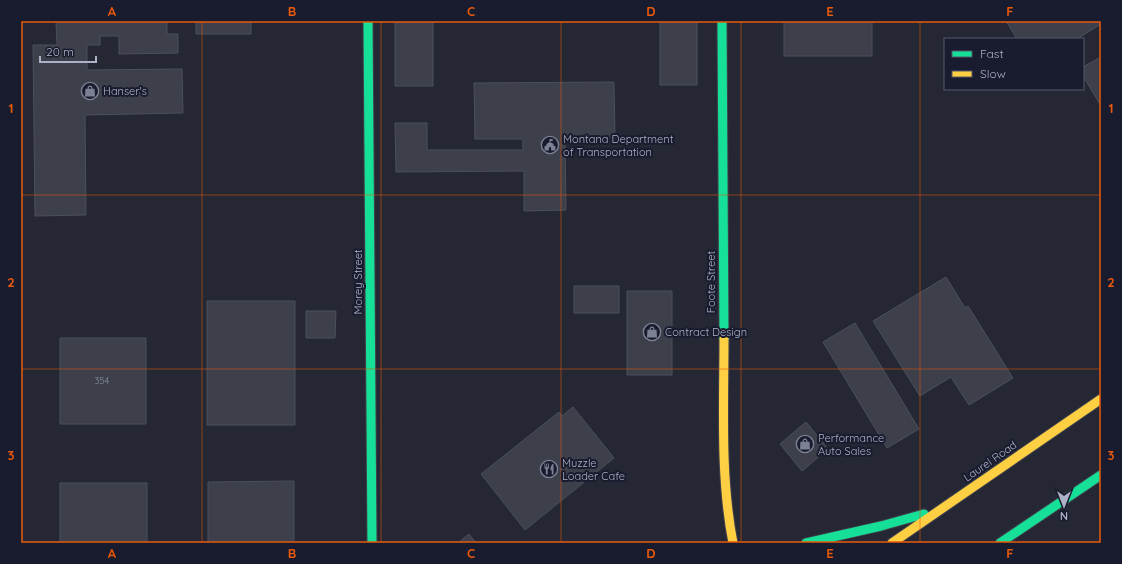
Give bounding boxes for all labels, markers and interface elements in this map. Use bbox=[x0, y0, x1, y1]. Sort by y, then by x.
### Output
text: A bbox=[108, 3, 117, 19]
text: B bbox=[288, 3, 296, 19]
text: C bbox=[467, 3, 475, 19]
text: D bbox=[646, 3, 656, 19]
text: E bbox=[826, 3, 834, 19]
text: F bbox=[1006, 3, 1014, 19]
scale bar bbox=[40, 38, 96, 64]
legend bbox=[944, 38, 1084, 90]
text: 20 m bbox=[46, 44, 74, 59]
text: Fast bbox=[980, 46, 1004, 61]
text: Slow bbox=[980, 66, 1006, 81]
shop icon: Hanser's bbox=[80, 81, 100, 101]
place label: Hanser's bbox=[103, 84, 147, 98]
text: 1 bbox=[8, 100, 14, 116]
text: 1 bbox=[1108, 100, 1114, 116]
place label: Montana Department of Transportation bbox=[563, 132, 674, 159]
public building icon: Montana Department of Transportation bbox=[540, 135, 560, 155]
street label: Morey Street bbox=[351, 249, 365, 315]
street label: Foote Street bbox=[704, 251, 718, 313]
text: 2 bbox=[7, 274, 15, 290]
text: 2 bbox=[1107, 274, 1115, 290]
shop icon: Contract Design bbox=[642, 322, 662, 342]
place label: Contract Design bbox=[665, 325, 747, 339]
house number: 354 bbox=[95, 375, 109, 386]
place label: Performance Auto Sales bbox=[818, 431, 884, 458]
shop icon: Performance Auto Sales bbox=[795, 434, 815, 454]
street label: Laurel Road bbox=[961, 438, 1019, 484]
text: 3 bbox=[8, 447, 15, 463]
text: 3 bbox=[1108, 447, 1115, 463]
place label: Muzzle Loader Cafe bbox=[562, 456, 625, 483]
restaurant icon: Muzzle Loader Cafe bbox=[539, 459, 559, 479]
north arrow bbox=[1044, 486, 1084, 526]
text: N bbox=[1060, 509, 1068, 523]
text: A bbox=[108, 545, 117, 561]
text: B bbox=[288, 545, 296, 561]
text: C bbox=[467, 545, 475, 561]
text: D bbox=[646, 545, 656, 561]
text: E bbox=[826, 545, 834, 561]
text: F bbox=[1006, 545, 1014, 561]

